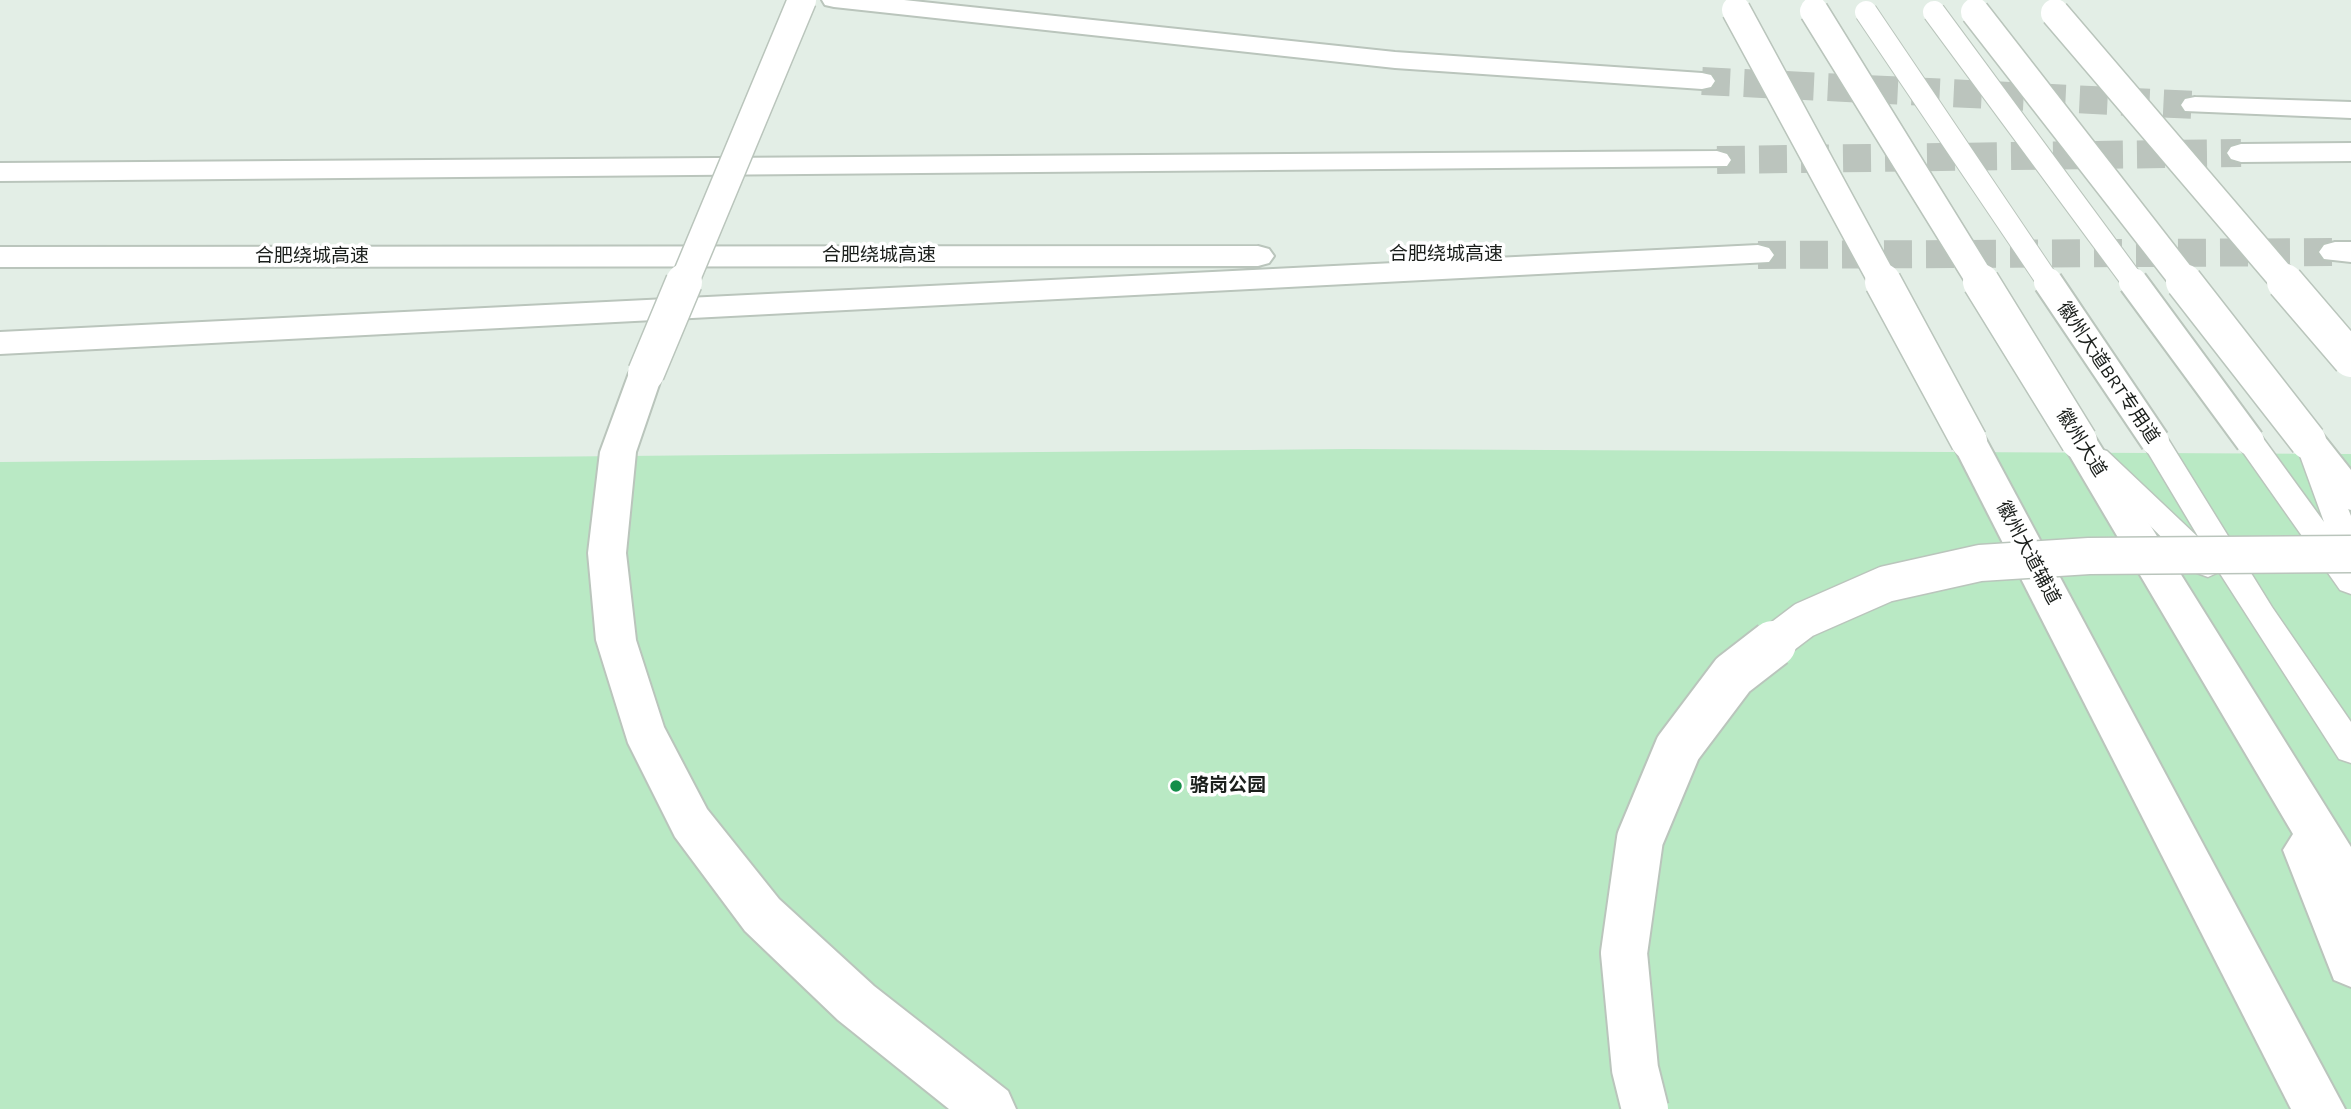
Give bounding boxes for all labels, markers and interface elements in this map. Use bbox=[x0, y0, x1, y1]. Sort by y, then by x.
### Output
street label: 合肥绕城高速 bbox=[1389, 244, 1503, 266]
street label: 合肥绕城高速 bbox=[822, 245, 936, 267]
street label: 合肥绕城高速 bbox=[255, 246, 369, 268]
street label: 徽州大道BRT专用道 bbox=[2052, 298, 2164, 448]
street label: 徽州大道 bbox=[2051, 405, 2111, 481]
street label: 徽州大道辅道 bbox=[1991, 497, 2065, 609]
place label: 骆岗公园 bbox=[1190, 775, 1266, 797]
marker: 骆岗公园 bbox=[1168, 778, 1184, 794]

